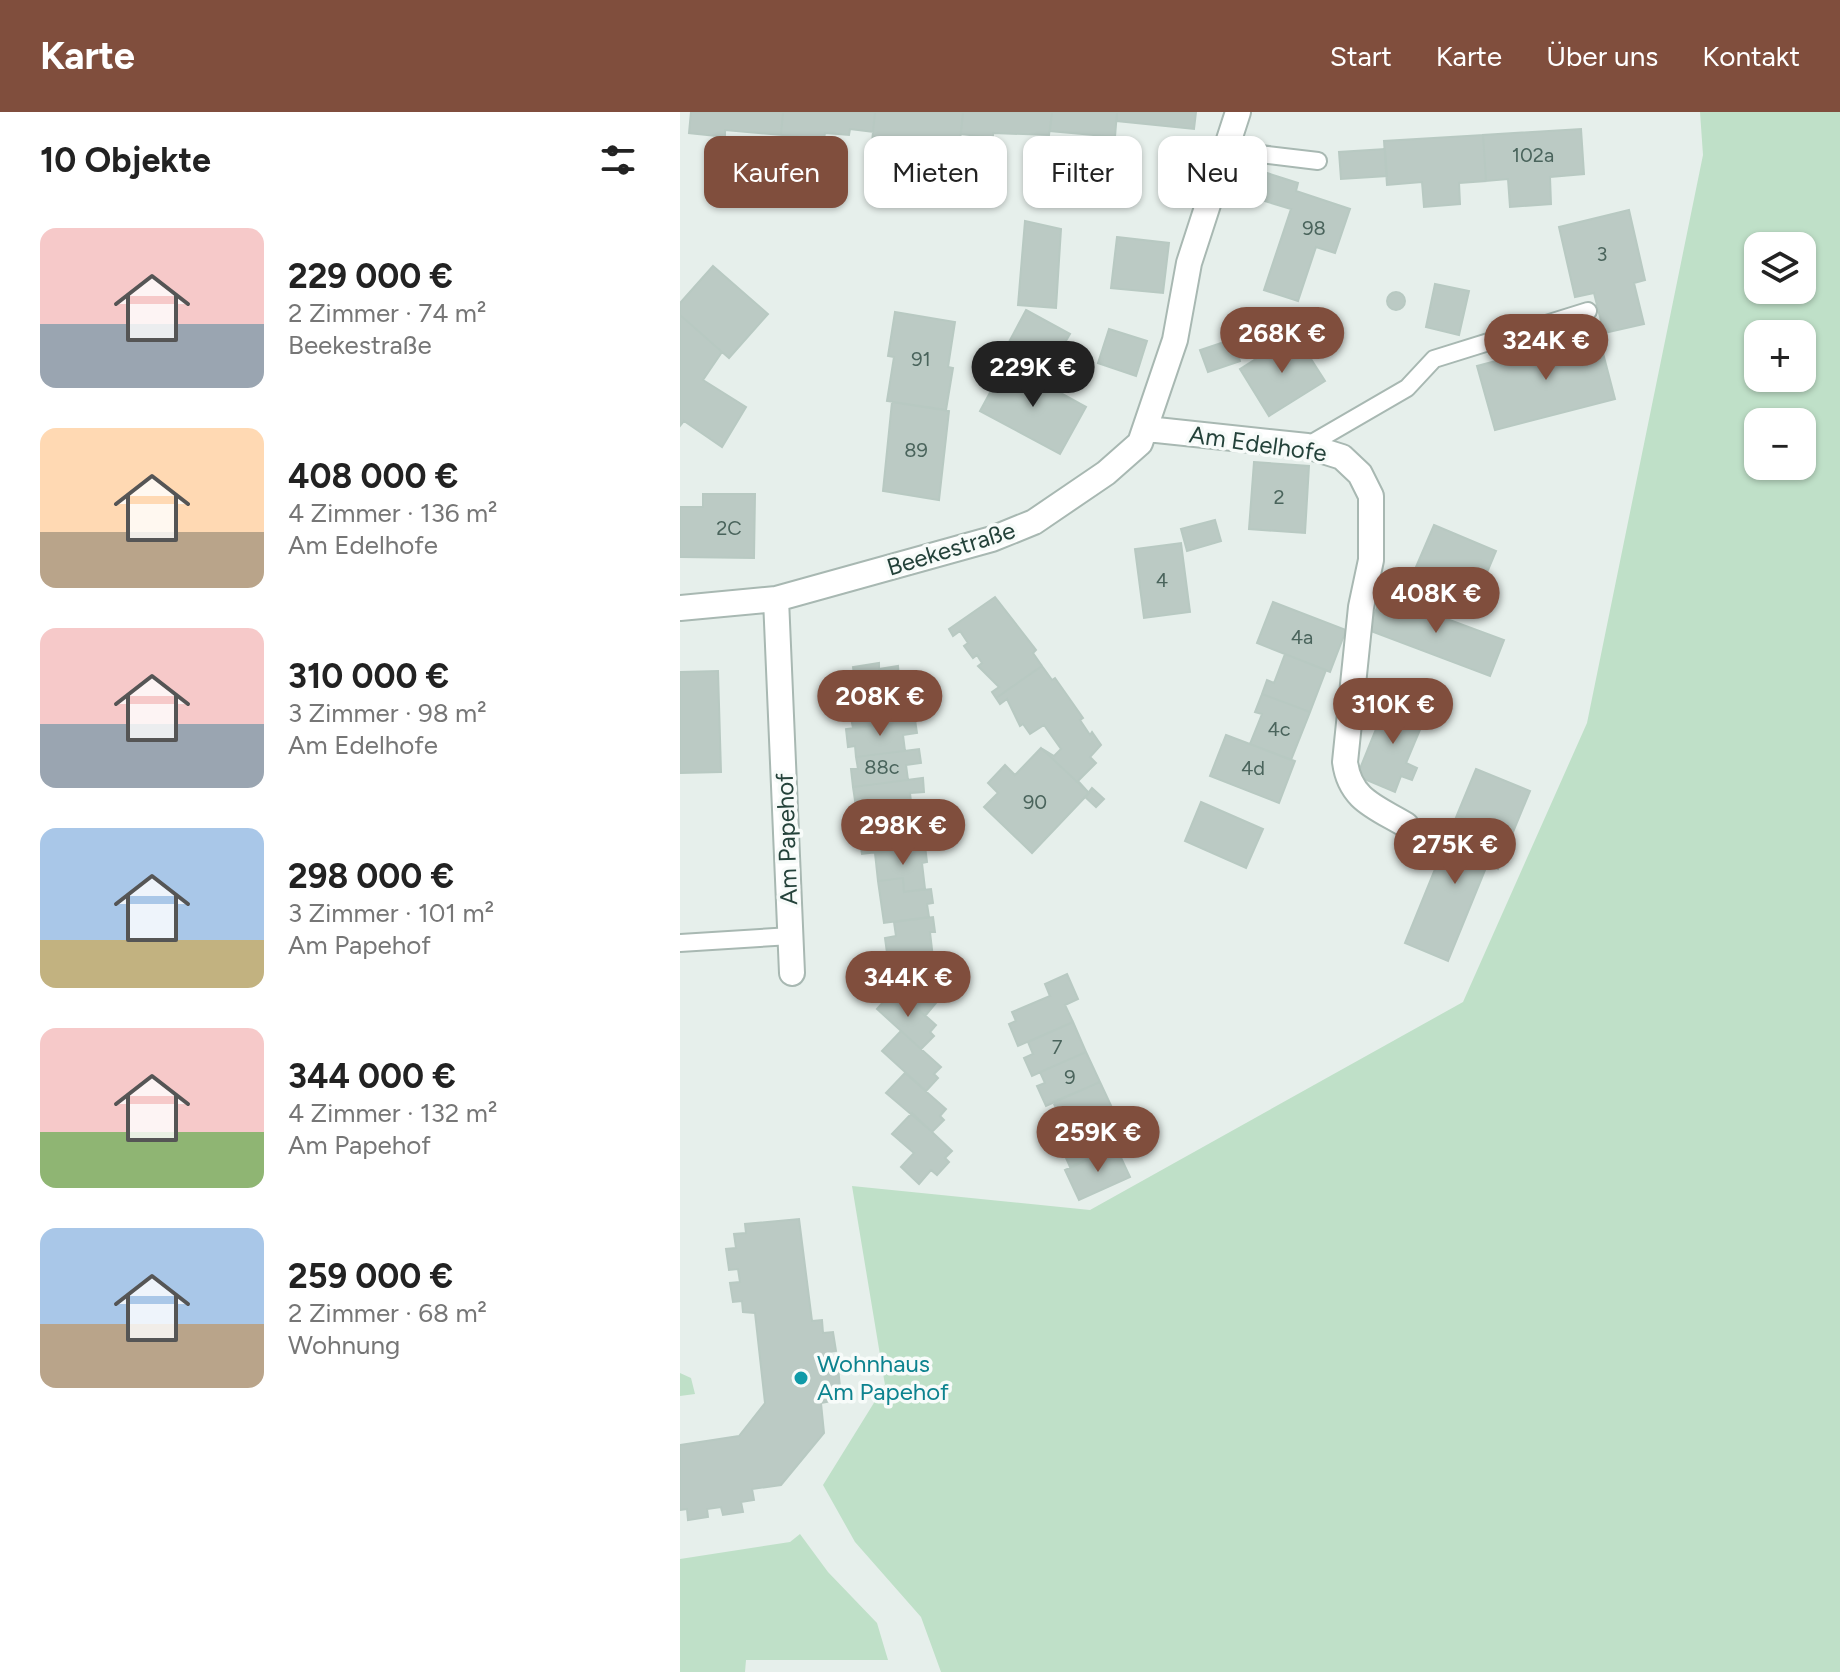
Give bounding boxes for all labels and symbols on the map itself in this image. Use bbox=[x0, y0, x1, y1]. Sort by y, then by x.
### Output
house number: 102a bbox=[1512, 143, 1554, 167]
house number: 98 bbox=[1302, 216, 1326, 240]
house number: 3 bbox=[1597, 242, 1607, 266]
pin: 268K € bbox=[1217, 307, 1347, 375]
pin: 324K € bbox=[1481, 314, 1611, 382]
pin: 229K € bbox=[968, 341, 1098, 409]
house number: 91 bbox=[911, 347, 931, 371]
street label: Am Edelhofe bbox=[1187, 420, 1329, 467]
house number: 89 bbox=[904, 438, 928, 462]
house number: 2 bbox=[1273, 485, 1285, 509]
street label: Beekestraße bbox=[883, 515, 1019, 582]
house number: 2C bbox=[716, 516, 742, 540]
pin: 408K € bbox=[1371, 567, 1501, 635]
house number: 4 bbox=[1156, 568, 1168, 592]
house number: 4a bbox=[1291, 625, 1313, 649]
pin: 208K € bbox=[815, 670, 945, 738]
pin: 310K € bbox=[1328, 678, 1458, 746]
house number: 4c bbox=[1267, 717, 1291, 741]
house number: 88c bbox=[864, 755, 900, 779]
house number: 4d bbox=[1241, 756, 1265, 780]
street label: Am Papehof bbox=[770, 772, 803, 905]
house number: 90 bbox=[1023, 790, 1047, 814]
pin: 298K € bbox=[838, 799, 968, 867]
pin: 275K € bbox=[1390, 818, 1520, 886]
pin: 344K € bbox=[843, 951, 973, 1019]
house number: 7 bbox=[1052, 1035, 1063, 1059]
house number: 9 bbox=[1064, 1065, 1076, 1089]
pin: 259K € bbox=[1033, 1106, 1163, 1174]
place label: Wohnhaus Am Papehof bbox=[817, 1349, 949, 1406]
marker: Wohnhaus Am Papehof bbox=[792, 1369, 810, 1387]

